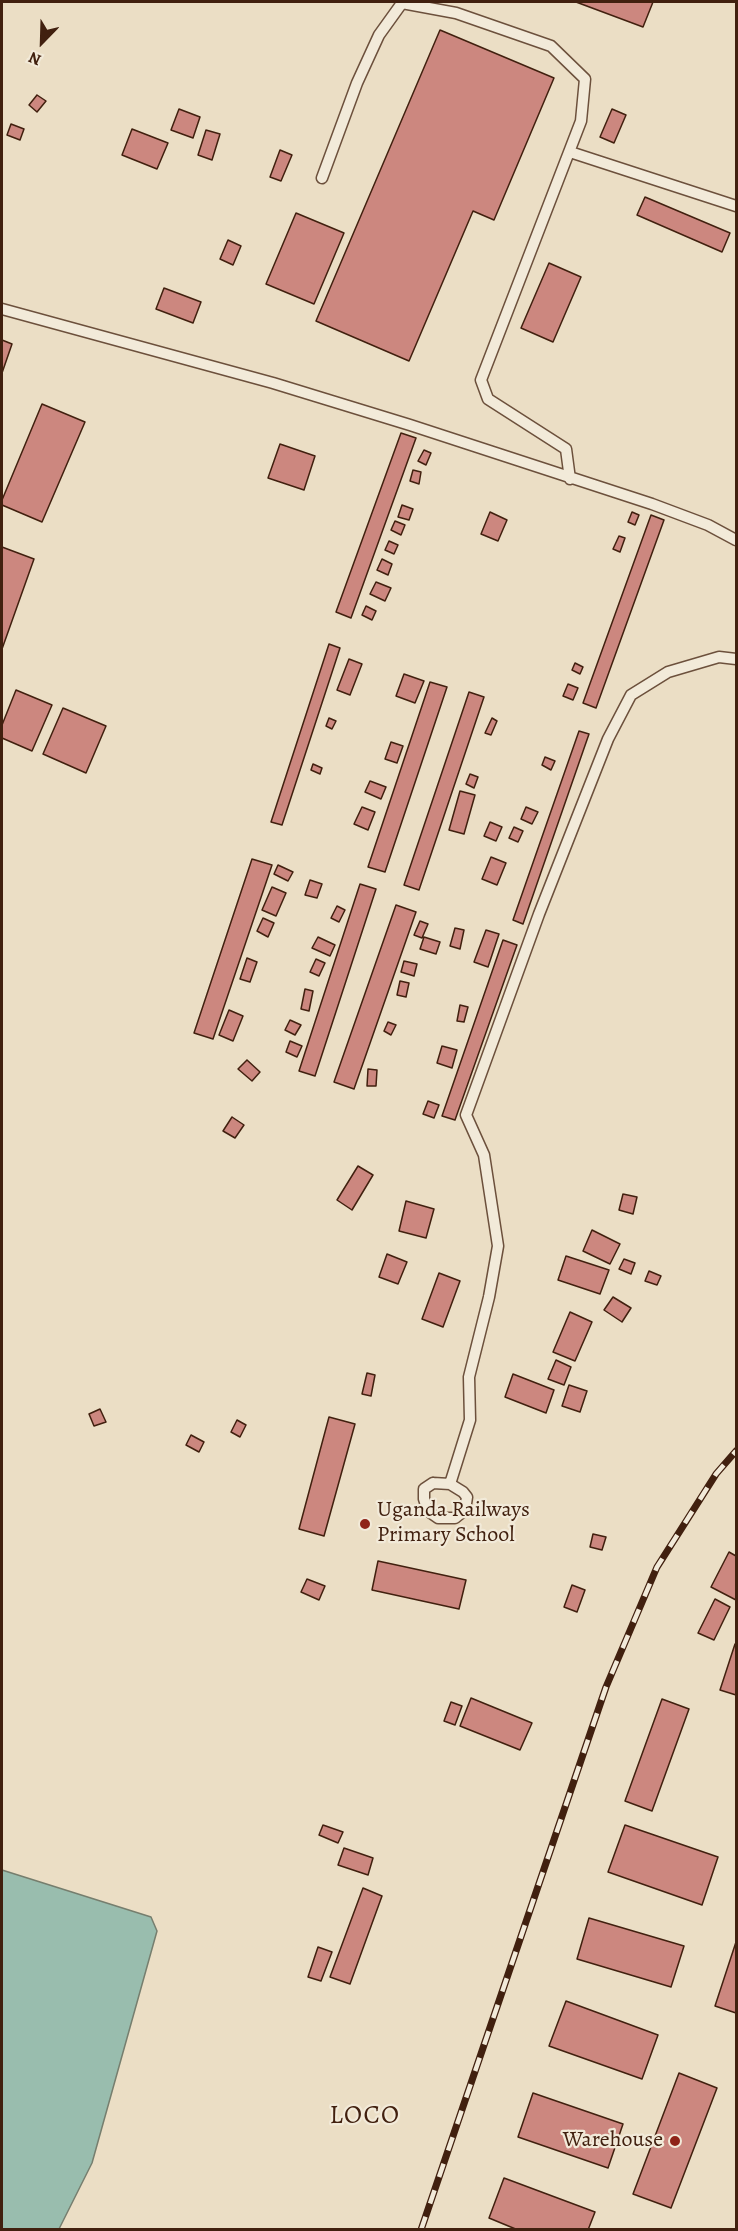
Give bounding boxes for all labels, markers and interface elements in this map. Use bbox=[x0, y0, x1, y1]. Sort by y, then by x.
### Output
north arrow bbox=[12, 12, 72, 72]
text: N bbox=[25, 46, 45, 71]
place label: Uganda Railways Primary School bbox=[377, 1498, 530, 1550]
marker: Uganda Railways Primary School bbox=[358, 1517, 372, 1531]
district label: LOCO bbox=[329, 2101, 401, 2133]
place label: Warehouse bbox=[563, 2128, 663, 2154]
marker: Warehouse bbox=[668, 2134, 682, 2148]

